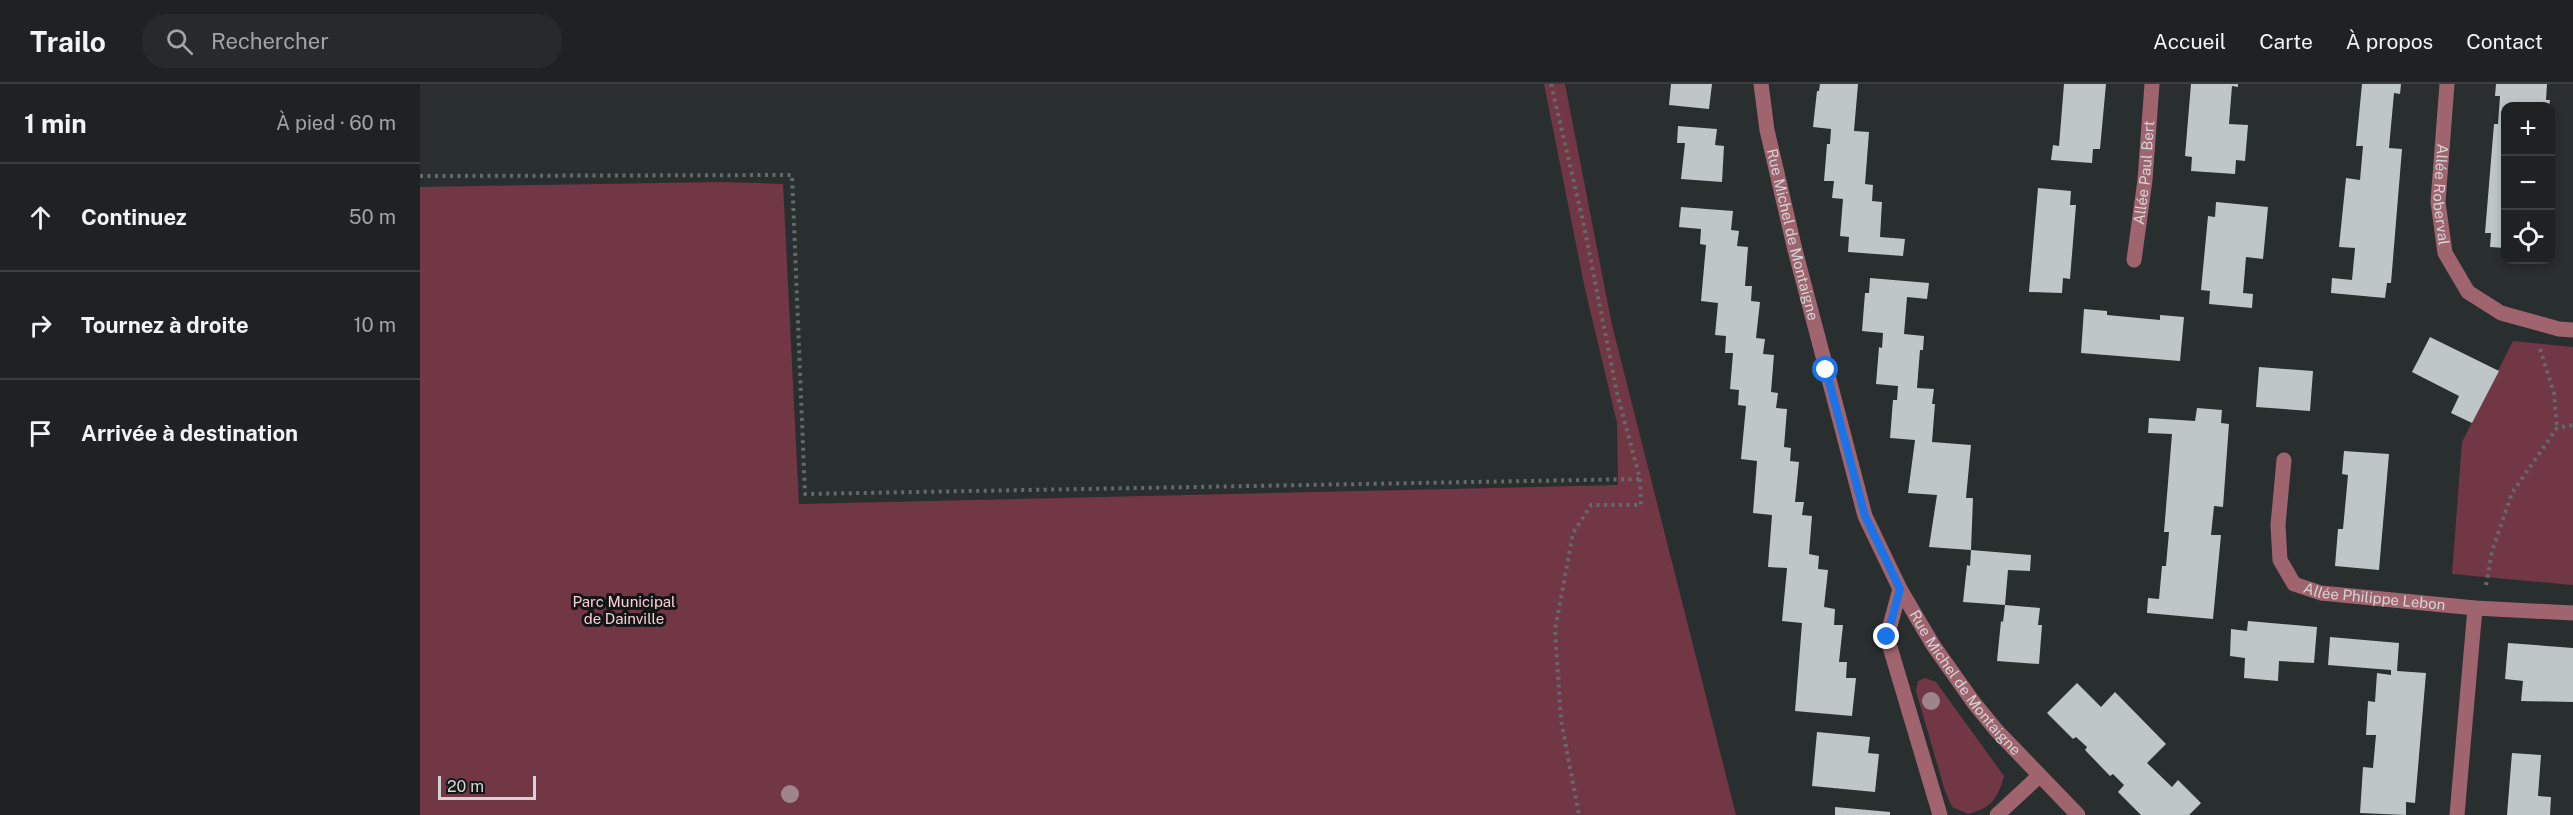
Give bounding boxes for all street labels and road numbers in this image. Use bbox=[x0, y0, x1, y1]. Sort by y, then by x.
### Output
street label: Allée Paul Bert bbox=[2130, 120, 2157, 226]
street label: Allée Roberval bbox=[2430, 143, 2453, 246]
street label: Rue Michel de Montaigne bbox=[1764, 147, 1822, 322]
street label: Allée Philippe Lebon bbox=[2301, 579, 2446, 613]
street label: Rue Michel de Montaigne bbox=[1906, 607, 2025, 758]

